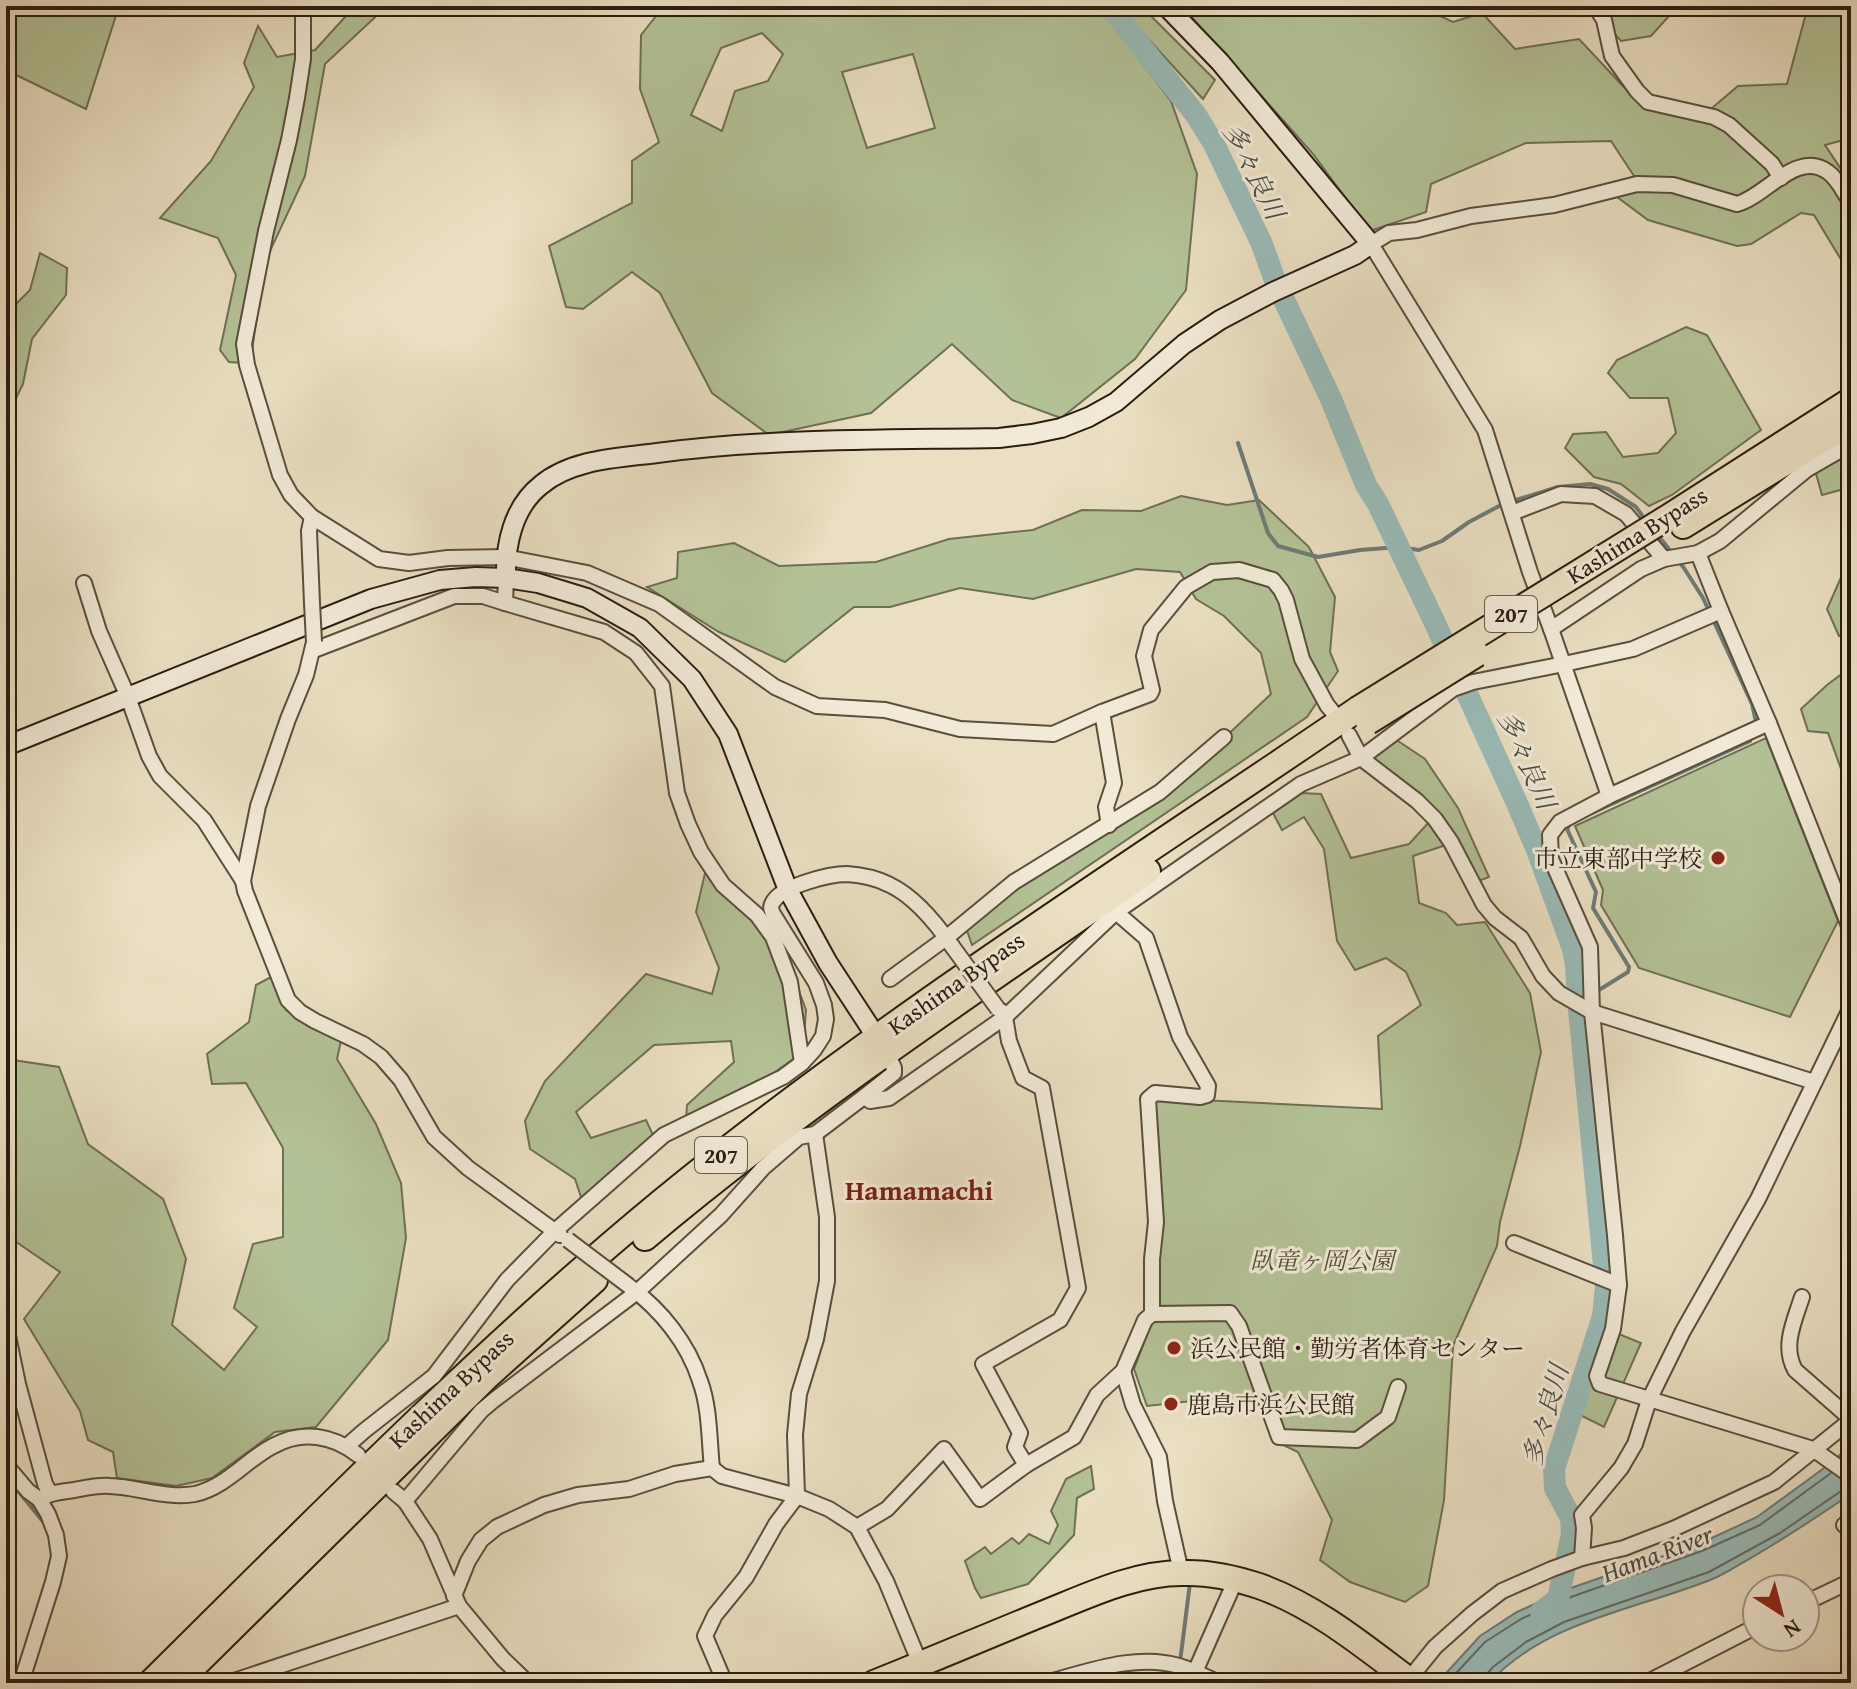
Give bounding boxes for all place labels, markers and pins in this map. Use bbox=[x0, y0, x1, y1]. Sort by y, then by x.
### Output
place label: 市立東部中学校 bbox=[1534, 841, 1702, 876]
marker: 市立東部中学校 bbox=[1709, 849, 1727, 867]
place label: 浜公民館・勤労者体育センター bbox=[1190, 1331, 1525, 1366]
marker: 浜公民館・勤労者体育センター bbox=[1165, 1339, 1183, 1357]
place label: 鹿島市浜公民館 bbox=[1187, 1387, 1355, 1422]
marker: 鹿島市浜公民館 bbox=[1162, 1395, 1180, 1413]

